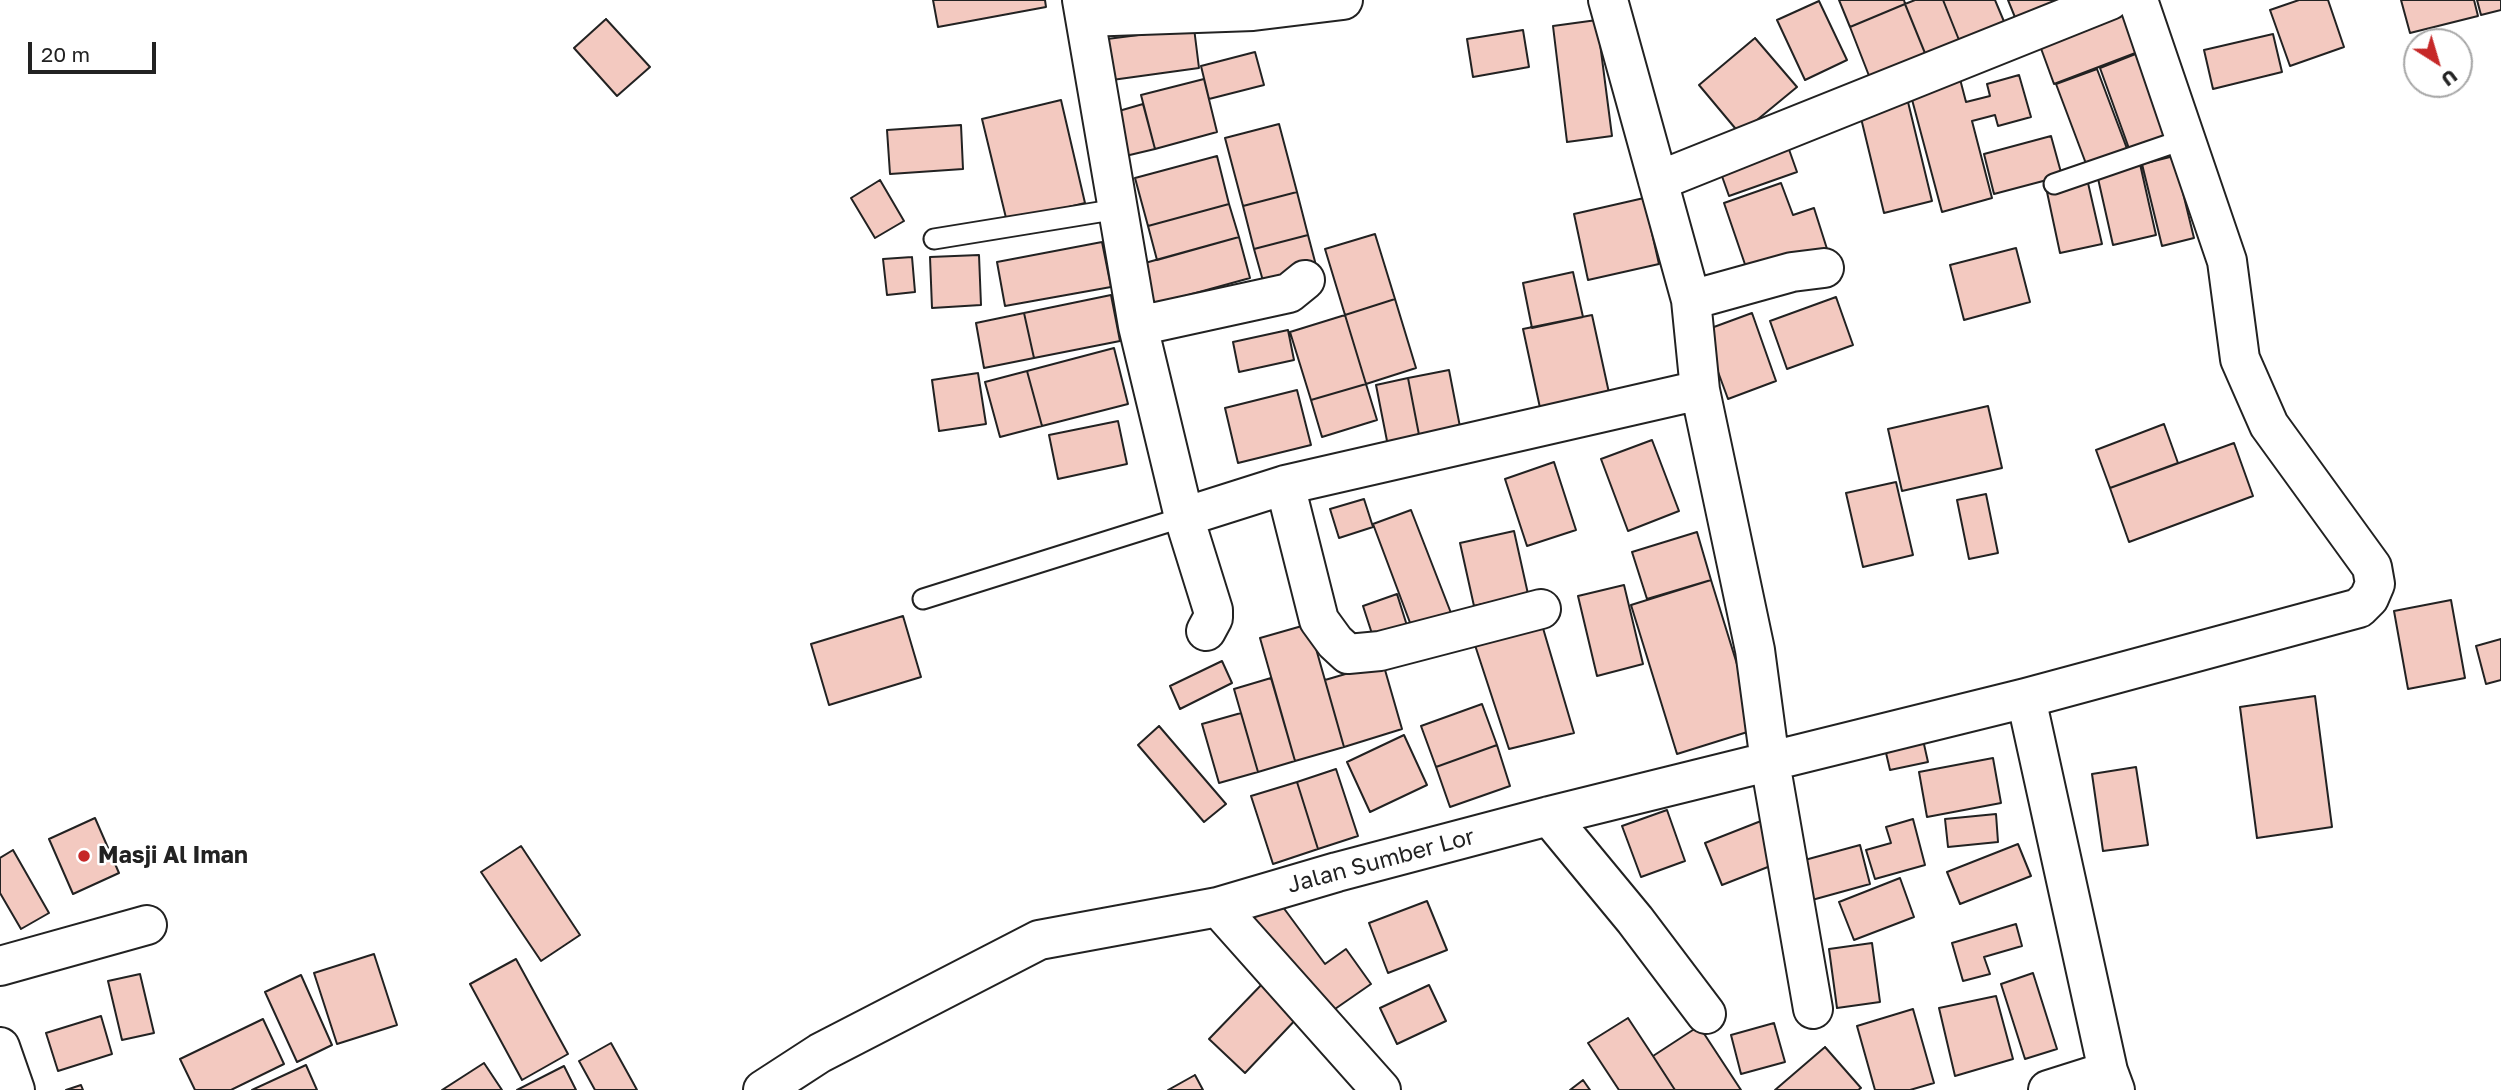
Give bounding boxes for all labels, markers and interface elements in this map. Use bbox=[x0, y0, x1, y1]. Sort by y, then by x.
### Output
scale bar bbox=[32, 28, 159, 72]
north arrow bbox=[2403, 28, 2473, 98]
text: 20 m bbox=[41, 41, 90, 67]
text: U bbox=[2437, 65, 2462, 92]
street label: Jalan Sumber Lor bbox=[1284, 823, 1478, 899]
place label: Masji Al Iman bbox=[98, 842, 248, 870]
marker: Masji Al Iman bbox=[76, 848, 92, 864]

